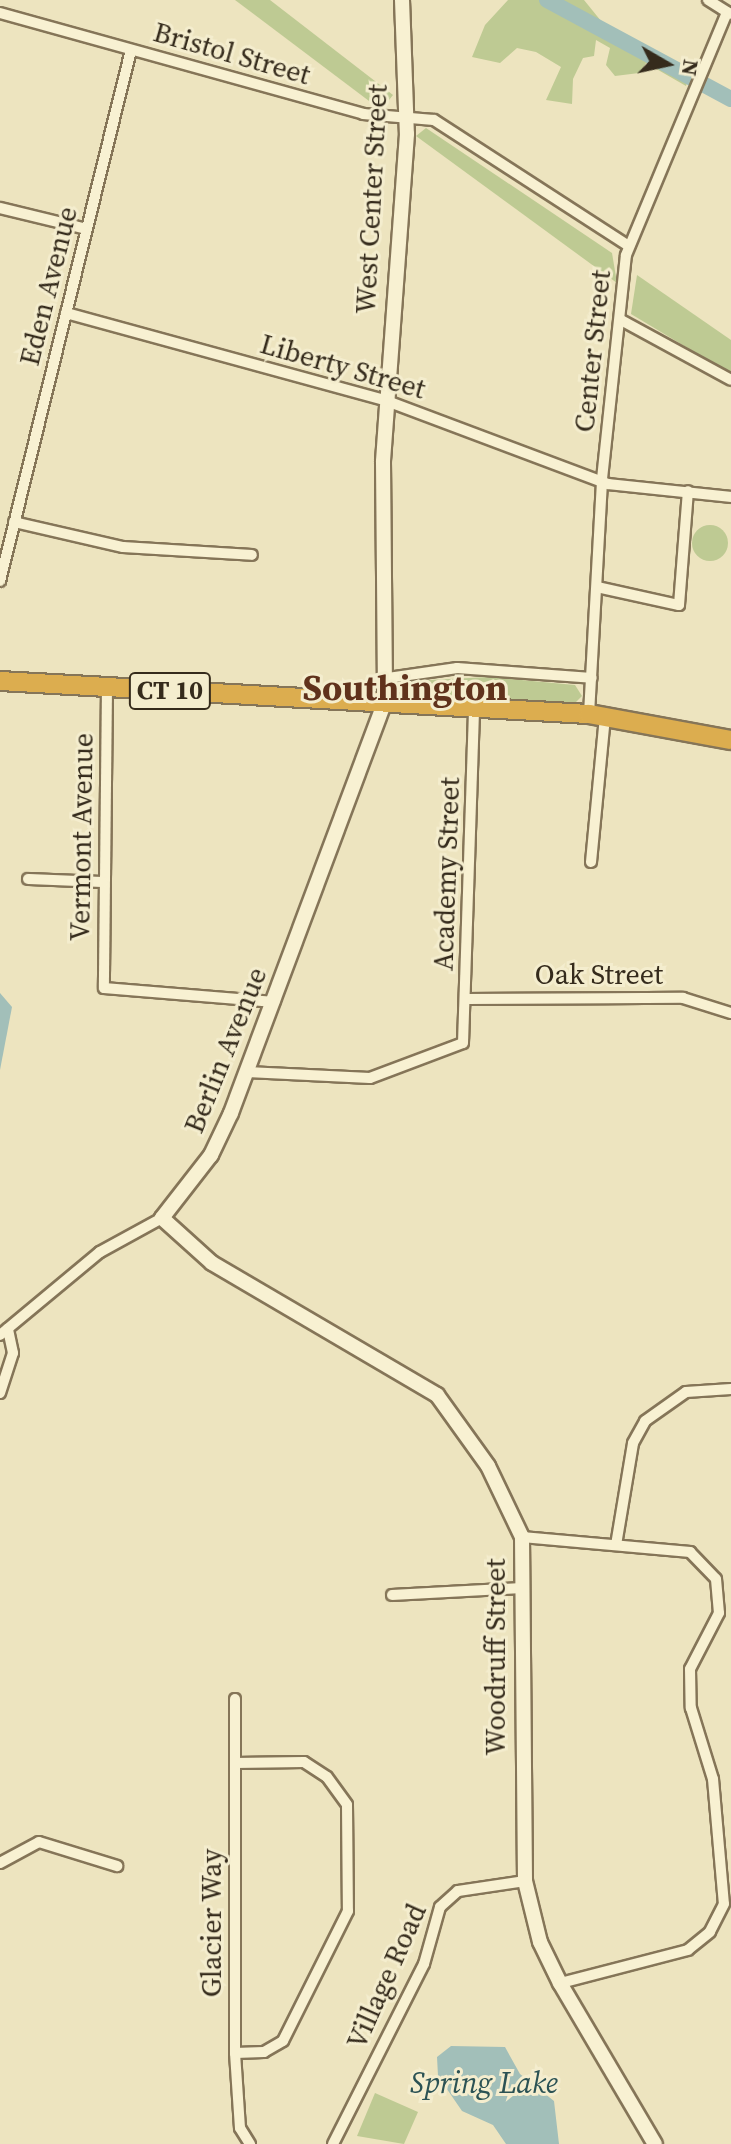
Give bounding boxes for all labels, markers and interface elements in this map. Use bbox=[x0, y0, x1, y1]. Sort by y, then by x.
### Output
street label: Bristol Street bbox=[150, 15, 314, 91]
north arrow bbox=[627, 24, 707, 104]
text: N bbox=[675, 57, 707, 78]
street label: West Center Street bbox=[348, 83, 394, 315]
street label: Eden Avenue bbox=[12, 203, 84, 369]
street label: Center Street bbox=[567, 268, 617, 434]
street label: Liberty Street bbox=[257, 326, 429, 406]
district label: Southington bbox=[302, 666, 508, 710]
road number: CT 10 bbox=[128, 669, 212, 713]
street label: Vermont Avenue bbox=[62, 733, 100, 941]
street label: Academy Street bbox=[426, 777, 466, 971]
street label: Oak Street bbox=[535, 957, 663, 991]
street label: Berlin Avenue bbox=[177, 962, 273, 1138]
street label: Woodruff Street bbox=[478, 1558, 512, 1756]
street label: Glacier Way bbox=[194, 1848, 228, 1998]
street label: Village Road bbox=[339, 1898, 433, 2054]
water label: Spring Lake bbox=[410, 2065, 558, 2101]

